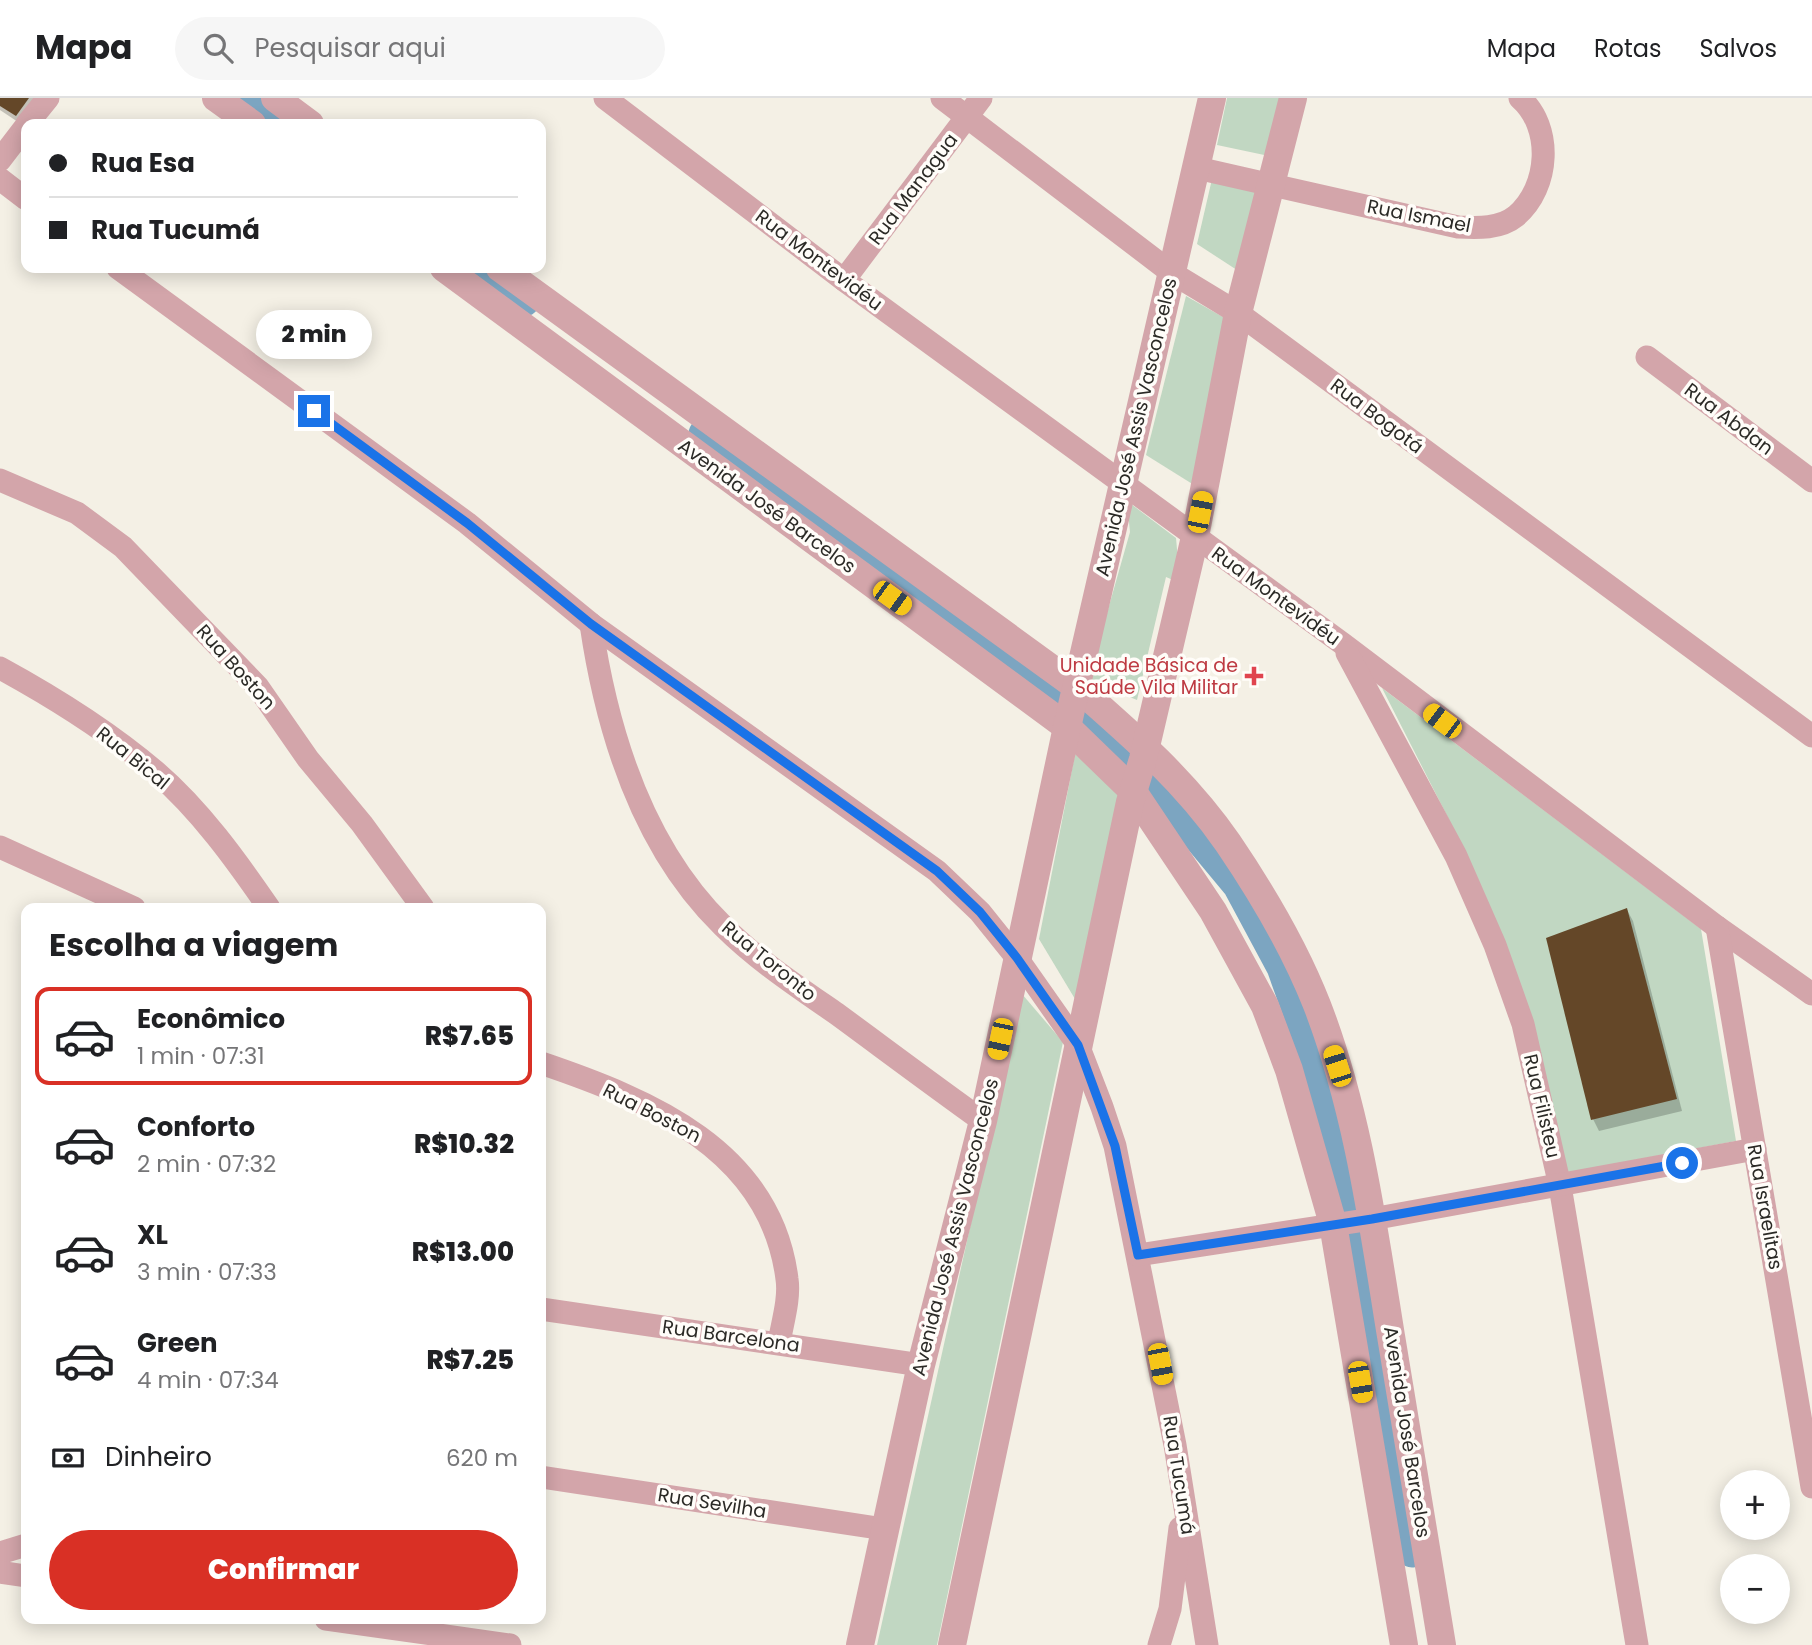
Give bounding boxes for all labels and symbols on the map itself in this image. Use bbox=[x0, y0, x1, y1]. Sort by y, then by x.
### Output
street label: Rua Managua bbox=[862, 127, 964, 251]
street label: Rua Ismael bbox=[1365, 193, 1473, 239]
street label: Rua Montevidéu bbox=[750, 203, 888, 317]
street label: Avenida José Assis Vasconcelos bbox=[1088, 275, 1184, 579]
callout: 2 min bbox=[256, 310, 372, 358]
street label: Rua Bogotá bbox=[1325, 372, 1429, 460]
street label: Rua Abdan bbox=[1679, 377, 1779, 461]
route end bbox=[298, 395, 330, 427]
street label: Avenida José Barcelos bbox=[673, 432, 861, 580]
car bbox=[1186, 489, 1215, 535]
street label: Rua Montevidéu bbox=[1206, 540, 1346, 652]
car bbox=[869, 577, 916, 619]
street label: Rua Boston bbox=[190, 618, 282, 716]
place label: Unidade Básica de Saúde Vila Militar bbox=[1060, 652, 1238, 701]
marker: Unidade Básica de Saúde Vila Militar bbox=[1244, 666, 1264, 686]
car bbox=[1419, 700, 1466, 742]
street label: Rua Bical bbox=[91, 720, 175, 796]
street label: Rua Toronto bbox=[716, 914, 822, 1008]
car bbox=[986, 1016, 1015, 1062]
car bbox=[1321, 1043, 1354, 1089]
street label: Rua Filisteu bbox=[1517, 1051, 1567, 1161]
street label: Avenida José Assis Vasconcelos bbox=[905, 1075, 1005, 1379]
street label: Rua Boston bbox=[598, 1077, 706, 1149]
street label: Rua Israelitas bbox=[1741, 1142, 1789, 1272]
route start bbox=[1666, 1147, 1698, 1179]
street label: Rua Barcelona bbox=[661, 1313, 801, 1359]
street label: Avenida José Barcelos bbox=[1377, 1324, 1437, 1540]
car bbox=[1146, 1341, 1175, 1387]
car bbox=[1347, 1359, 1374, 1405]
street label: Rua Tucumá bbox=[1156, 1414, 1202, 1536]
street label: Rua Sevilha bbox=[656, 1481, 768, 1525]

